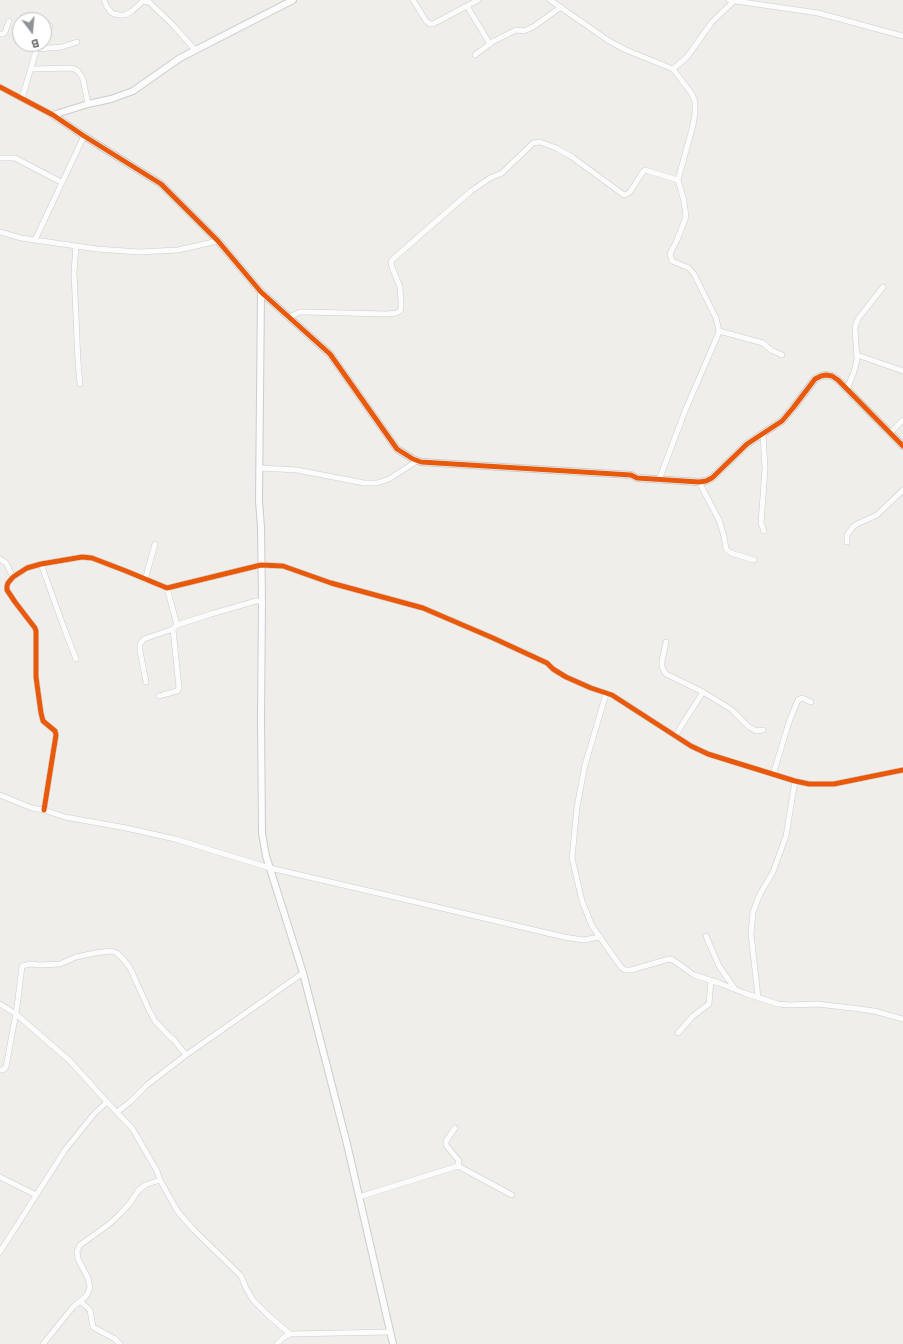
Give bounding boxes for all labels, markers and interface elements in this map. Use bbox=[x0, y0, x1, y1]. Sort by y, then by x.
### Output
north arrow bbox=[12, 12, 52, 52]
text: B bbox=[29, 35, 41, 50]

